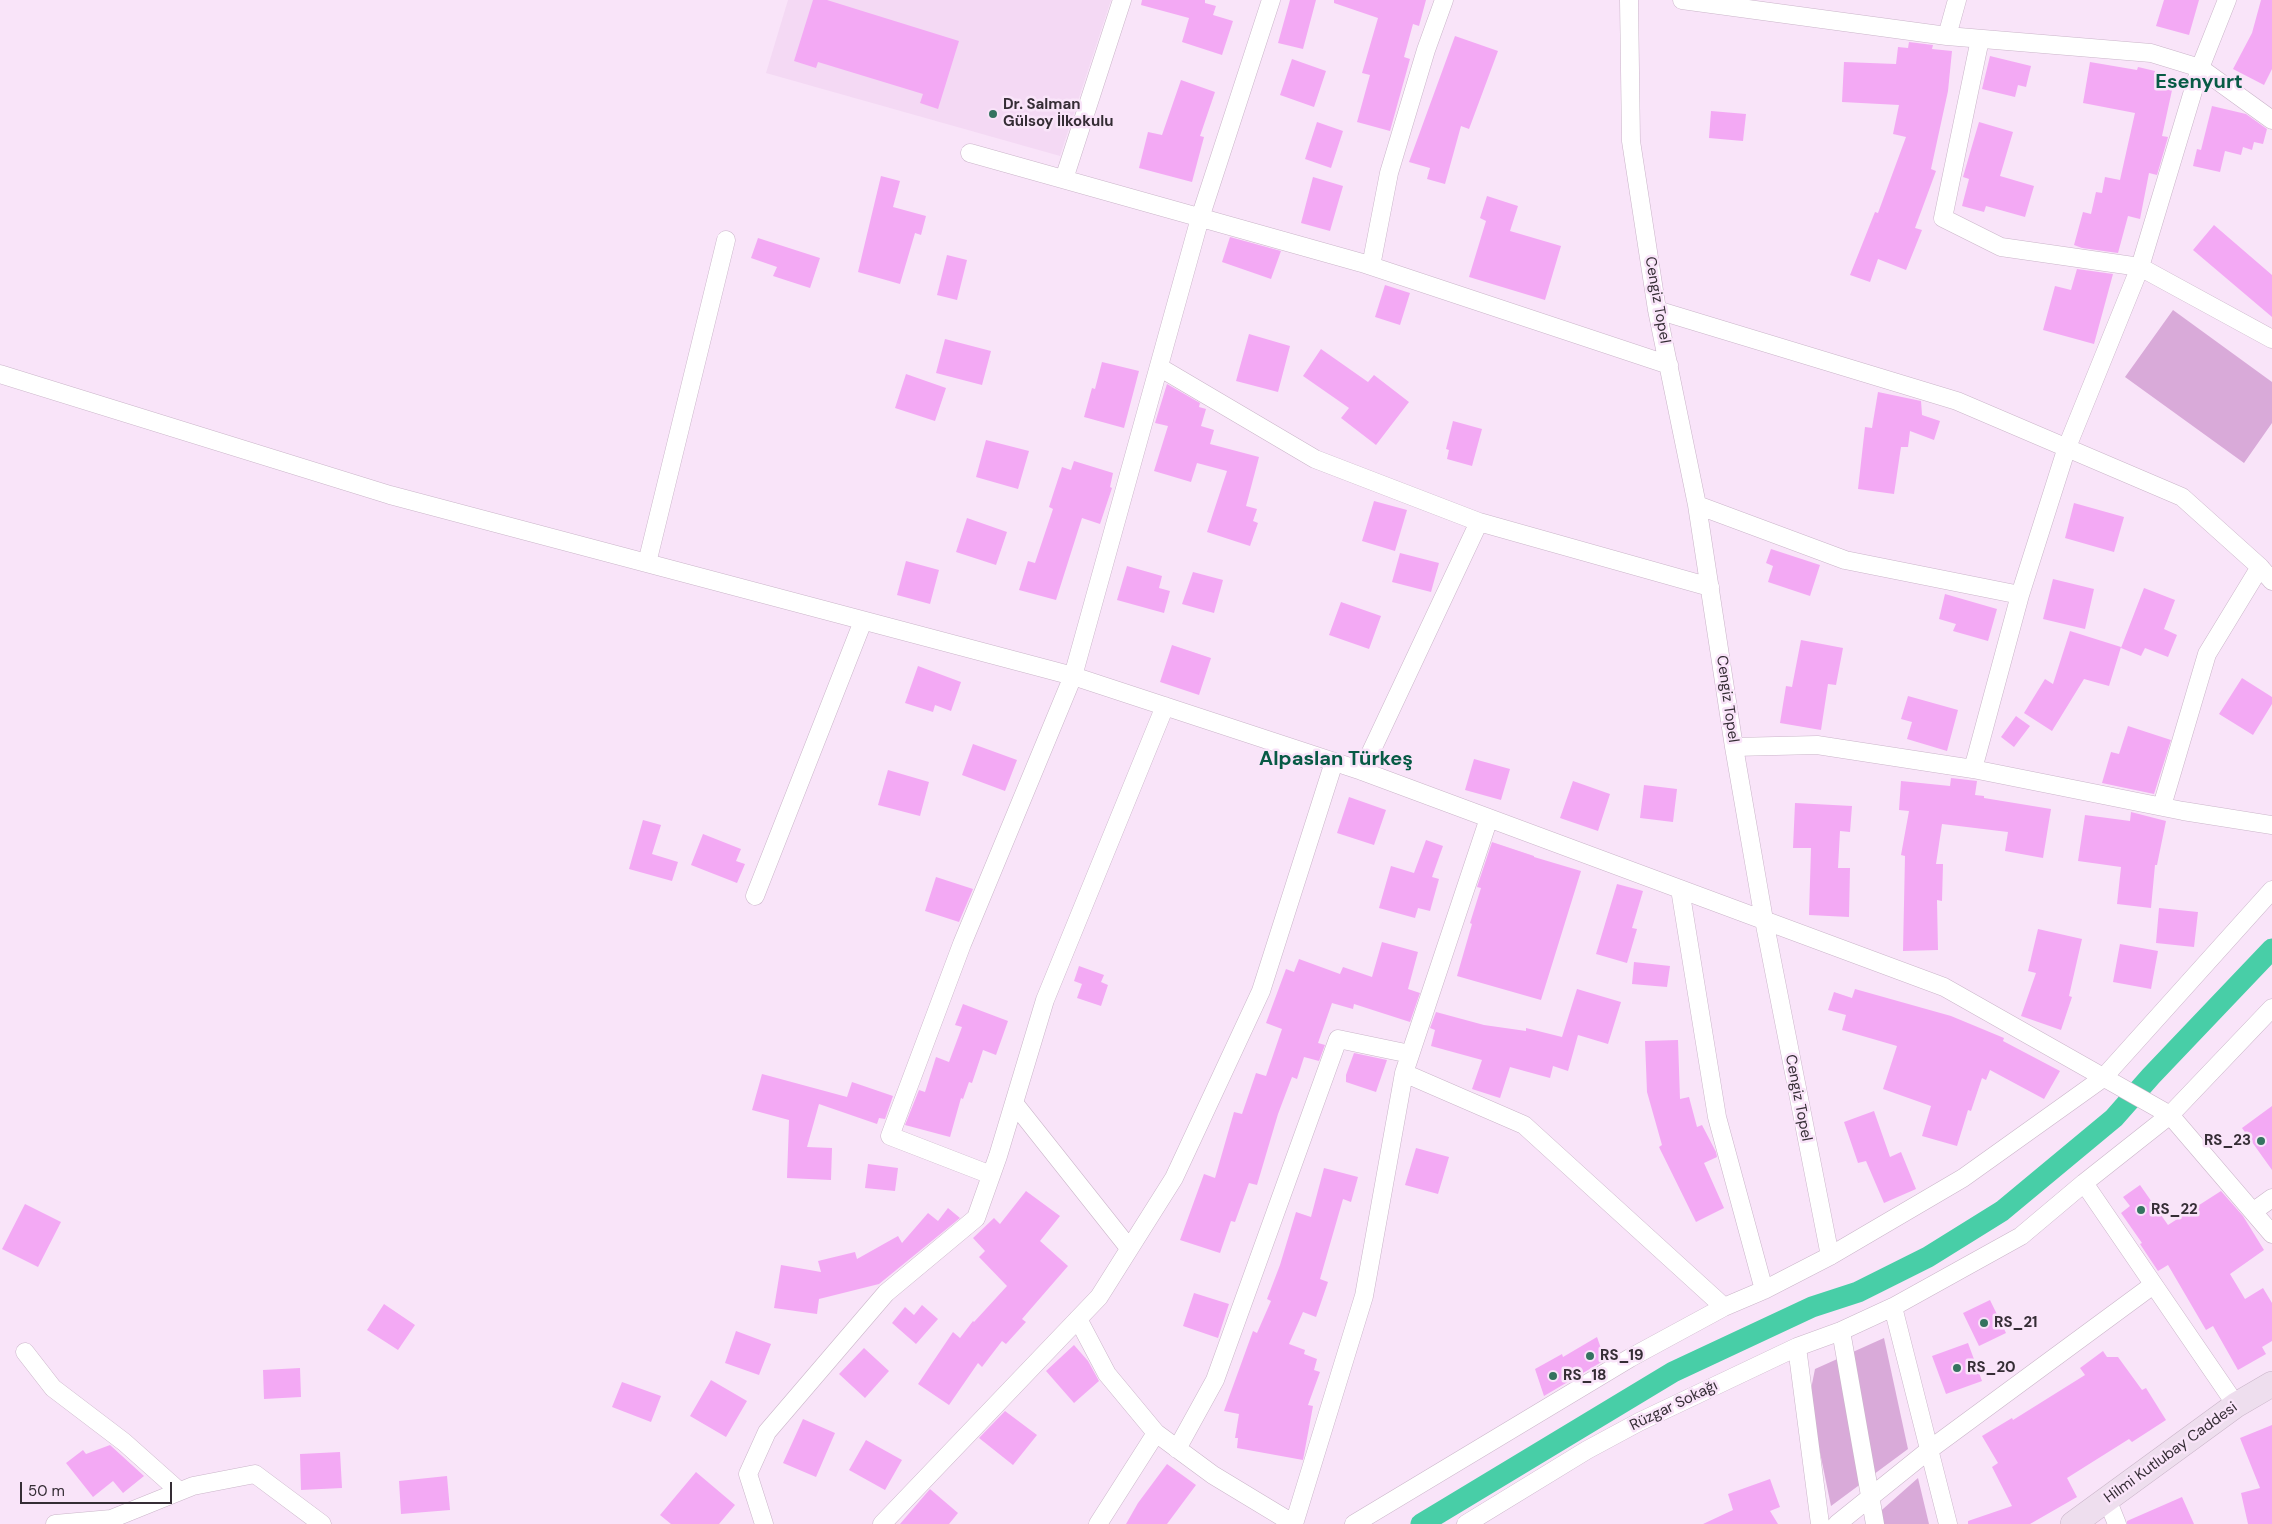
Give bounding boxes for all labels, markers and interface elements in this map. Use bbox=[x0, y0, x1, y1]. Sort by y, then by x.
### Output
district label: Esenyurt bbox=[2155, 71, 2243, 95]
place label: Dr. Salman Gülsoy İlkokulu bbox=[1003, 96, 1113, 131]
marker: Dr. Salman Gülsoy İlkokulu bbox=[987, 108, 999, 120]
street label: Cengiz Topel bbox=[1641, 255, 1673, 345]
street label: Cengiz Topel bbox=[1712, 654, 1742, 744]
district label: Alpaslan Türkeş bbox=[1259, 748, 1413, 772]
street label: Cengiz Topel bbox=[1781, 1053, 1815, 1143]
place label: RS_23 bbox=[2204, 1132, 2251, 1150]
marker: RS_23 bbox=[2255, 1135, 2267, 1147]
place label: RS_22 bbox=[2151, 1201, 2198, 1219]
marker: RS_22 bbox=[2135, 1204, 2147, 1216]
place label: RS_21 bbox=[1994, 1314, 2038, 1332]
marker: RS_21 bbox=[1978, 1317, 1990, 1329]
place label: RS_19 bbox=[1600, 1347, 1644, 1365]
marker: RS_19 bbox=[1584, 1350, 1596, 1362]
place label: RS_20 bbox=[1967, 1359, 2016, 1377]
marker: RS_20 bbox=[1951, 1362, 1963, 1374]
place label: RS_18 bbox=[1563, 1367, 1607, 1385]
marker: RS_18 bbox=[1547, 1370, 1559, 1382]
street label: Rüzgar Sokağı bbox=[1627, 1377, 1721, 1435]
street label: Hilmi Kutlubay Caddesi bbox=[2101, 1399, 2241, 1507]
scale bar bbox=[22, 1472, 175, 1504]
text: 50 m bbox=[28, 1481, 65, 1501]

